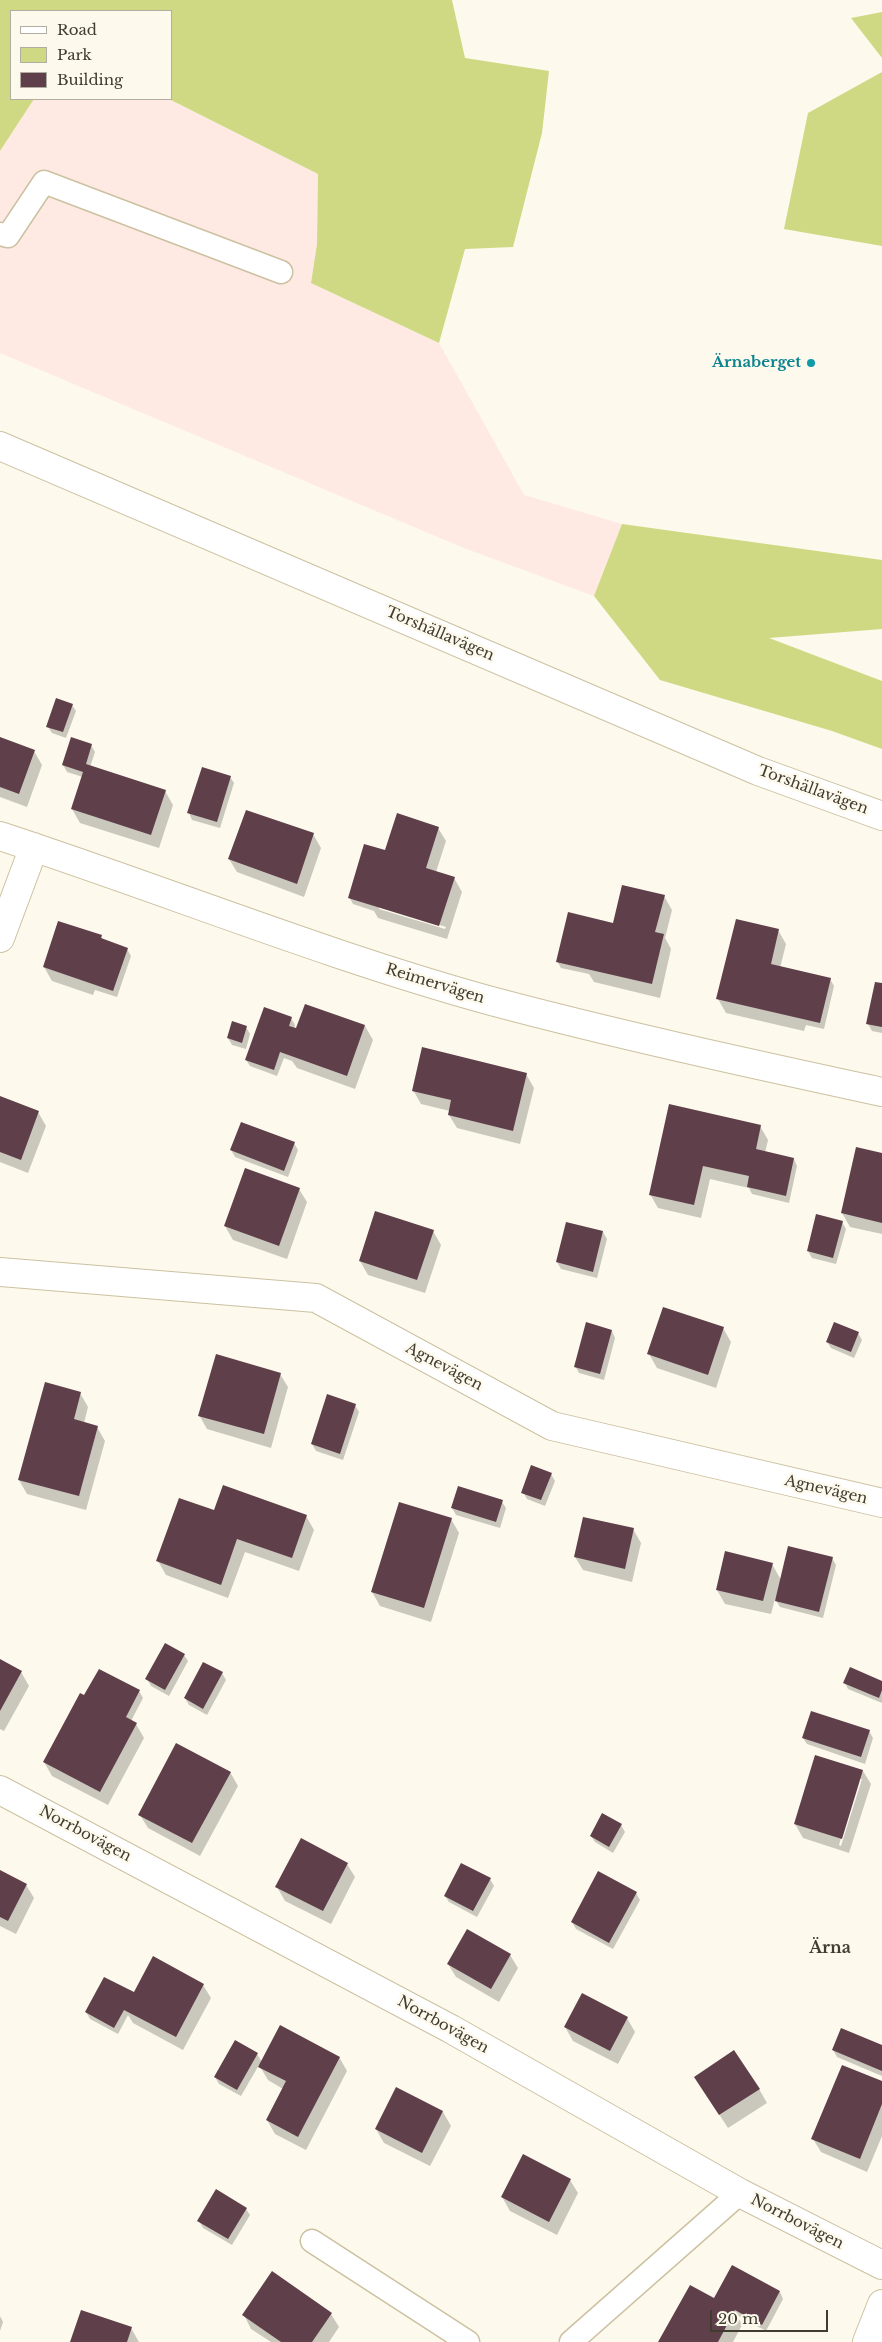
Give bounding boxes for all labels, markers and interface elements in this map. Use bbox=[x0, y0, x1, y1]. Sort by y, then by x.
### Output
legend bbox=[10, 10, 172, 100]
text: Road bbox=[57, 20, 97, 39]
text: Park bbox=[57, 45, 92, 64]
text: Building bbox=[57, 70, 123, 89]
place label: Ärnaberget bbox=[712, 354, 801, 372]
marker: Ärnaberget bbox=[805, 357, 817, 369]
street label: Torshällavägen bbox=[383, 603, 497, 665]
street label: Torshällavägen bbox=[756, 762, 870, 818]
street label: Reimervägen bbox=[383, 960, 487, 1008]
street label: Agnevägen bbox=[402, 1339, 486, 1395]
street label: Agnevägen bbox=[783, 1472, 869, 1508]
street label: Norrbovägen bbox=[36, 1802, 134, 1866]
district label: Ärna bbox=[809, 1938, 851, 1958]
street label: Norrbovägen bbox=[394, 1992, 492, 2058]
street label: Norrbovägen bbox=[748, 2191, 846, 2253]
scale bar bbox=[712, 2300, 830, 2332]
text: 20 m bbox=[718, 2309, 758, 2328]

